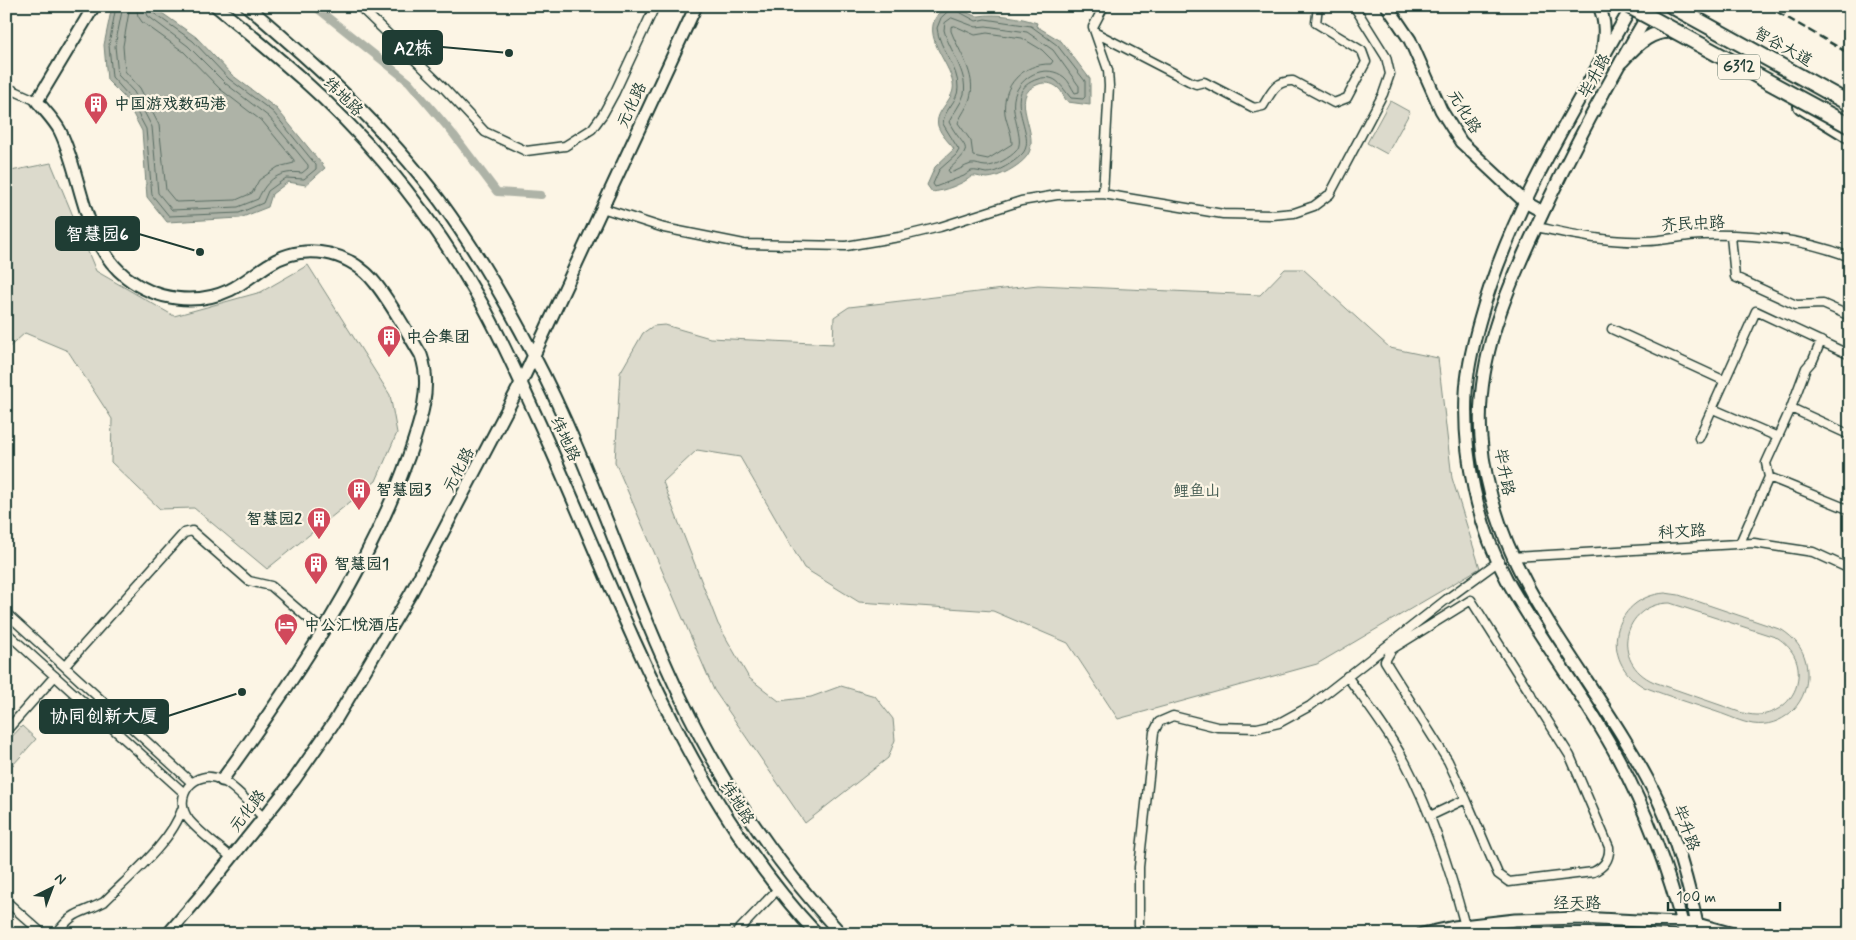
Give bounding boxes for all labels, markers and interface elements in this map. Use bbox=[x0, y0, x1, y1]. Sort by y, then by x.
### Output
street label: 智谷大道 bbox=[1750, 22, 1816, 72]
callout: A2栋 bbox=[383, 31, 442, 64]
text: A2栋 bbox=[394, 37, 432, 61]
street label: 毕升路 bbox=[1574, 50, 1616, 102]
road number: G312 bbox=[1718, 54, 1760, 80]
street label: 纬地路 bbox=[319, 73, 367, 121]
street label: 元化路 bbox=[612, 79, 652, 131]
street label: 元化路 bbox=[1442, 86, 1486, 138]
building icon: 中国游戏数码港 bbox=[83, 91, 109, 125]
place label: 中国游戏数码港 bbox=[114, 94, 226, 115]
street label: 齐民中路 bbox=[1660, 212, 1726, 236]
callout: 智慧园6 bbox=[56, 217, 139, 250]
text: 智慧园6 bbox=[65, 223, 129, 247]
building icon: 中合集团 bbox=[376, 324, 402, 358]
place label: 中合集团 bbox=[406, 327, 470, 348]
street label: 纬地路 bbox=[545, 413, 585, 465]
street label: 元化路 bbox=[438, 444, 480, 496]
street label: 毕升路 bbox=[1489, 446, 1519, 498]
building icon: 智慧园3 bbox=[346, 477, 372, 511]
place label: 智慧园3 bbox=[376, 480, 432, 501]
park label: 鲤鱼山 bbox=[1173, 481, 1221, 502]
building icon: 智慧园2 bbox=[306, 506, 332, 540]
place label: 智慧园2 bbox=[246, 509, 302, 530]
street label: 科文路 bbox=[1657, 520, 1707, 544]
building icon: 智慧园1 bbox=[303, 551, 329, 585]
place label: 智慧园1 bbox=[334, 554, 389, 575]
hotel icon: 中公汇悦酒店 bbox=[273, 612, 299, 646]
place label: 中公汇悦酒店 bbox=[304, 615, 400, 636]
callout: 协同创新大厦 bbox=[40, 700, 168, 733]
text: 协同创新大厦 bbox=[50, 705, 158, 729]
street label: 纬地路 bbox=[715, 777, 759, 829]
street label: 元化路 bbox=[225, 786, 271, 836]
street label: 毕升路 bbox=[1668, 802, 1704, 854]
north arrow bbox=[28, 862, 78, 912]
text: N bbox=[51, 869, 70, 889]
scale bar bbox=[1668, 880, 1781, 912]
text: 100 m bbox=[1676, 888, 1716, 908]
street label: 经天路 bbox=[1553, 893, 1601, 914]

